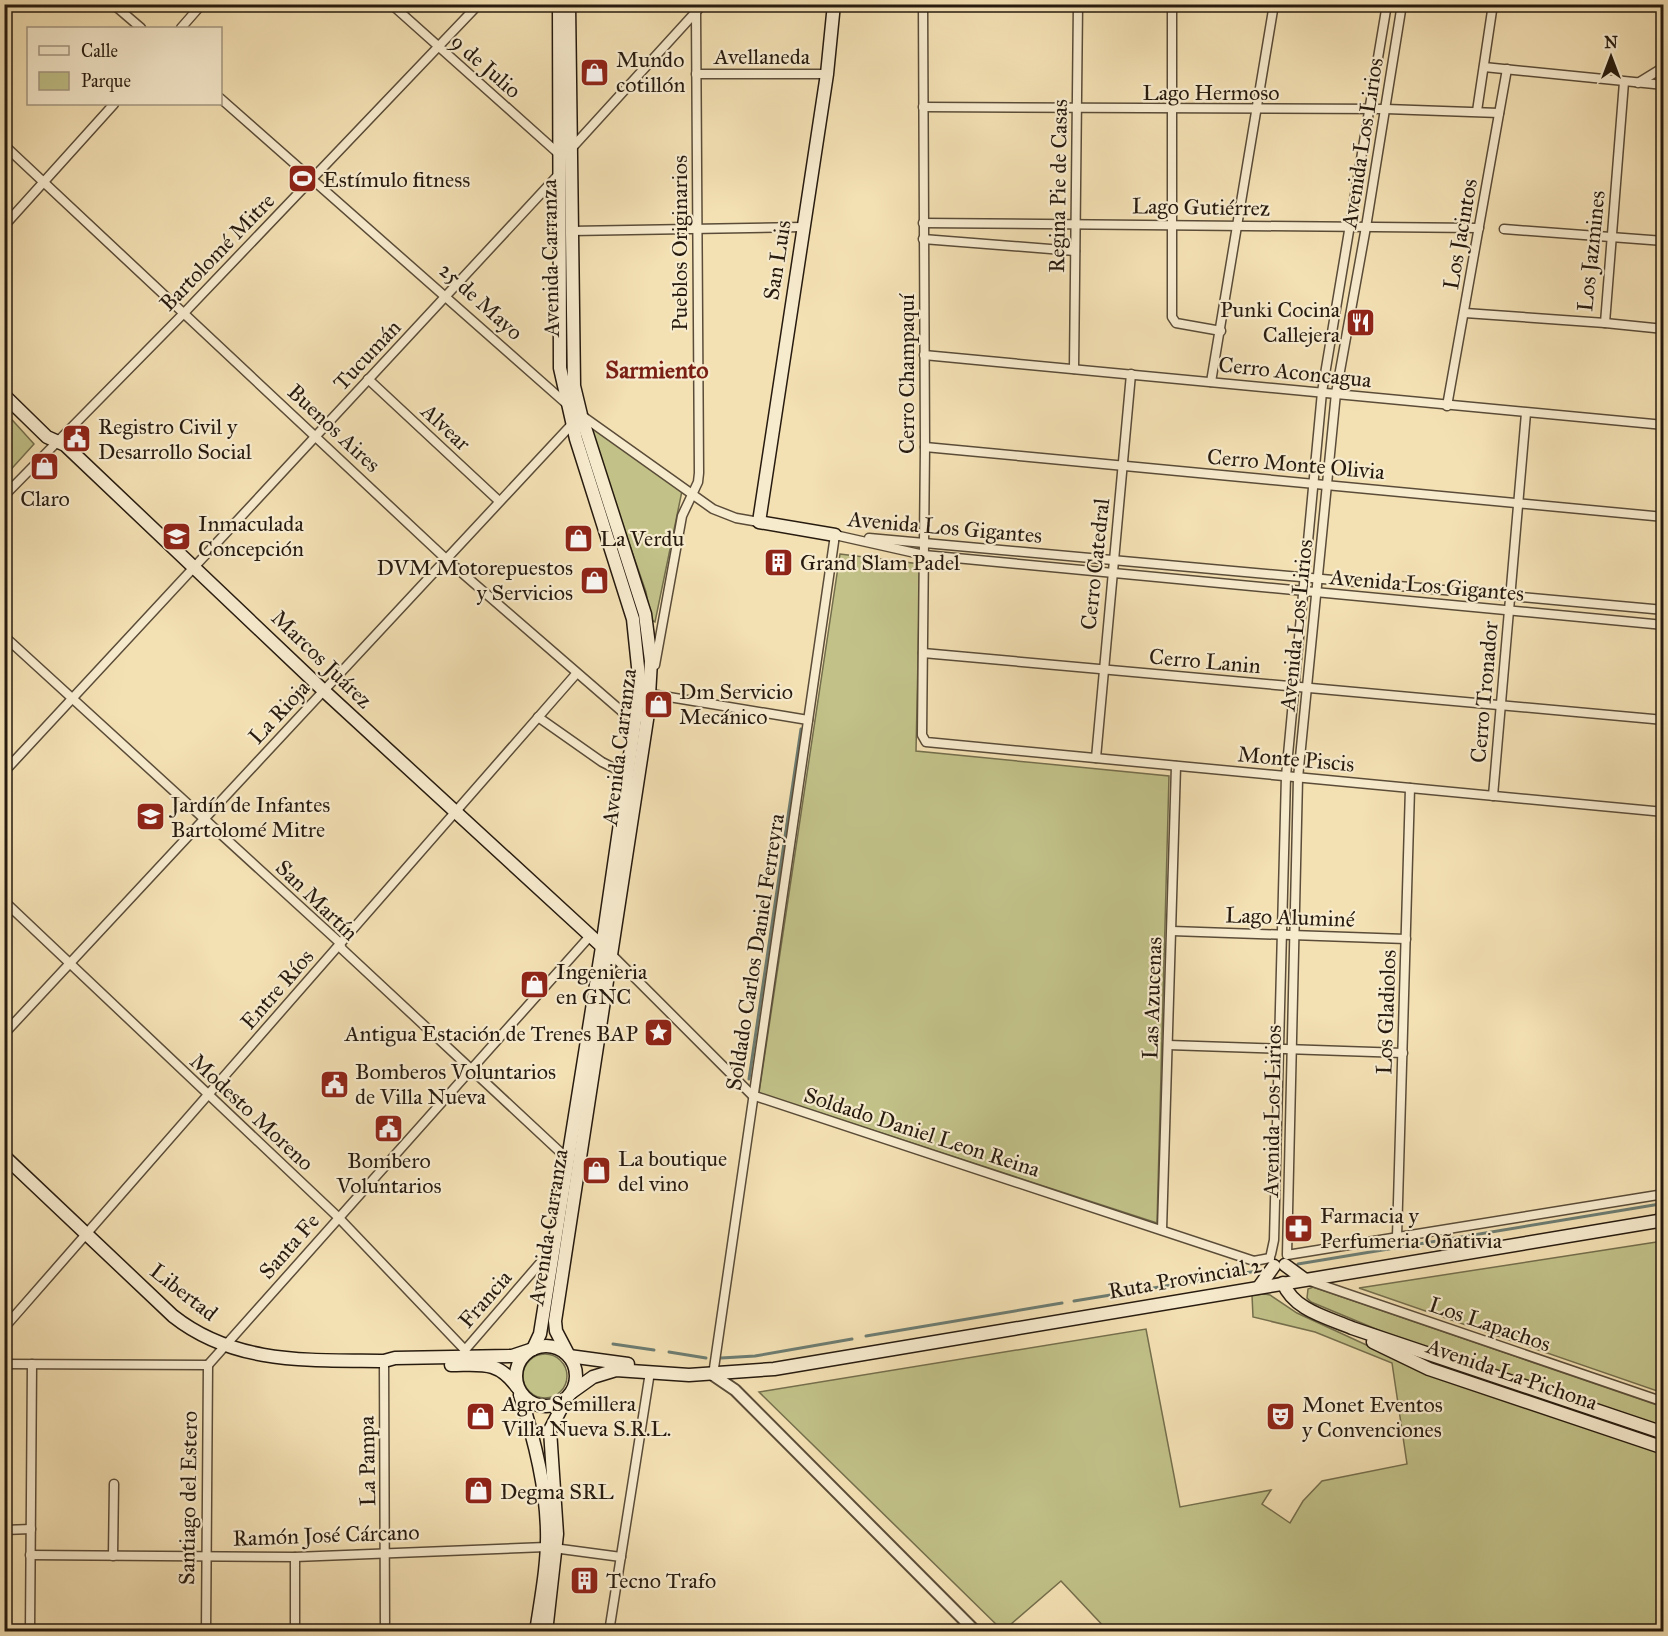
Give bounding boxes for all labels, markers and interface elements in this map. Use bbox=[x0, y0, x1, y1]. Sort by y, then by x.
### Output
legend bbox=[27, 27, 222, 105]
north arrow bbox=[1581, 27, 1641, 87]
street label: 9 de Julio bbox=[445, 28, 527, 104]
text: N bbox=[1604, 33, 1618, 52]
text: Calle bbox=[81, 40, 118, 62]
street label: Avellaneda bbox=[713, 43, 811, 70]
place label: Mundo cotillón bbox=[616, 46, 685, 98]
shop icon: Mundo cotillón bbox=[579, 56, 611, 88]
street label: Avenida Los Lirios bbox=[1335, 56, 1389, 231]
text: Parque bbox=[81, 70, 131, 93]
street label: Lago Hermoso bbox=[1143, 79, 1279, 106]
street label: Regina Pie de Casas bbox=[1043, 99, 1073, 273]
street label: Pueblos Originarios bbox=[666, 155, 693, 331]
sports icon: Estímulo fitness bbox=[286, 163, 318, 195]
place label: Estímulo fitness bbox=[323, 166, 470, 193]
street label: Los Jacintos bbox=[1437, 176, 1483, 292]
street label: Avenida Carranza bbox=[535, 178, 565, 338]
street label: Bartolomé Mitre bbox=[154, 187, 280, 317]
street label: Los Jazmines bbox=[1571, 189, 1611, 313]
street label: Lago Gutiérrez bbox=[1132, 192, 1270, 222]
street label: San Luis bbox=[757, 218, 797, 302]
street label: 25 de Mayo bbox=[433, 256, 529, 346]
street label: Cerro Champaquí bbox=[893, 293, 920, 454]
place label: Punki Cocina Callejera bbox=[1220, 296, 1341, 348]
restaurant icon: Punki Cocina Callejera bbox=[1345, 306, 1377, 338]
street label: Tucumán bbox=[327, 314, 407, 396]
street label: Cerro Aconcagua bbox=[1217, 351, 1374, 394]
district label: Sarmiento bbox=[605, 355, 709, 385]
street label: Buenos Aires bbox=[282, 378, 386, 478]
street label: Alvear bbox=[415, 397, 477, 457]
place label: Registro Civil y Desarrollo Social bbox=[98, 413, 252, 465]
public building icon: Registro Civil y Desarrollo Social bbox=[61, 423, 93, 455]
street label: Cerro Monte Olivia bbox=[1206, 443, 1387, 485]
shop icon: Claro bbox=[29, 450, 61, 482]
place label: Claro bbox=[20, 485, 70, 512]
street label: Cerro Catedral bbox=[1075, 497, 1115, 631]
street label: Avenida Los Gigantes bbox=[846, 505, 1043, 549]
place label: Inmaculada Concepción bbox=[198, 510, 304, 562]
school or university icon: Inmaculada Concepción bbox=[161, 520, 193, 552]
shop icon: La Verdu bbox=[563, 522, 595, 554]
place label: La Verdu bbox=[600, 525, 684, 552]
street label: Avenida Los Lirios bbox=[1273, 538, 1318, 713]
building icon: Grand Slam Padel bbox=[763, 546, 795, 578]
place label: Grand Slam Padel bbox=[800, 549, 960, 576]
place label: DVM Motorepuestos y Servicios bbox=[377, 554, 573, 606]
street label: Avenida Los Gigantes bbox=[1328, 563, 1525, 607]
shop icon: DVM Motorepuestos y Servicios bbox=[578, 564, 610, 596]
street label: Marcos Juárez bbox=[266, 604, 378, 714]
street label: Cerro Tronador bbox=[1464, 619, 1504, 764]
street label: Cerro Lanin bbox=[1148, 643, 1262, 679]
street label: Avenida Carranza bbox=[596, 666, 642, 828]
street label: La Rioja bbox=[243, 674, 316, 750]
place label: Dm Servicio Mecánico bbox=[679, 678, 793, 730]
shop icon: Dm Servicio Mecánico bbox=[642, 688, 674, 720]
street label: Monte Piscis bbox=[1236, 740, 1356, 778]
place label: Jardín de Infantes Bartolomé Mitre bbox=[169, 791, 330, 843]
school or university icon: Jardín de Infantes Bartolomé Mitre bbox=[134, 801, 166, 833]
street label: Soldado Carlos Daniel Ferreyra bbox=[720, 811, 790, 1092]
street label: San Martín bbox=[270, 854, 364, 946]
street label: Lago Aluminé bbox=[1225, 901, 1356, 933]
street label: Las Azucenas bbox=[1136, 936, 1168, 1060]
street label: Entre Ríos bbox=[235, 943, 319, 1035]
street label: Los Gladiolos bbox=[1370, 949, 1402, 1075]
place label: Ingenieria en GNC bbox=[556, 958, 648, 1010]
shop icon: Ingenieria en GNC bbox=[519, 968, 551, 1000]
place icon: Antigua Estación de Trenes BAP bbox=[643, 1017, 675, 1049]
place label: Antigua Estación de Trenes BAP bbox=[344, 1020, 638, 1047]
street label: Avenida Los Lirios bbox=[1257, 1025, 1287, 1198]
street label: Modesto Moreno bbox=[184, 1048, 320, 1176]
place label: Bomberos Voluntarios de Villa Nueva bbox=[355, 1058, 556, 1110]
public building icon: Bomberos Voluntarios de Villa Nueva bbox=[318, 1068, 350, 1100]
street label: Soldado Daniel Leon Reina bbox=[801, 1081, 1044, 1183]
public building icon: Bombero Voluntarios bbox=[373, 1112, 405, 1144]
place label: La boutique del vino bbox=[618, 1145, 727, 1197]
street label: Avenida Carranza bbox=[522, 1146, 574, 1308]
place label: Bombero Voluntarios bbox=[336, 1147, 441, 1199]
shop icon: La boutique del vino bbox=[581, 1155, 613, 1187]
place label: Farmacia y Perfumeria Oñativia bbox=[1320, 1202, 1503, 1254]
street label: Santa Fe bbox=[253, 1207, 325, 1285]
pharmacy icon: Farmacia y Perfumeria Oñativia bbox=[1283, 1212, 1315, 1244]
street label: Ruta Provincial 2 bbox=[1106, 1251, 1264, 1305]
street label: Libertad bbox=[145, 1257, 223, 1327]
street label: Francia bbox=[453, 1264, 518, 1333]
street label: Los Lapachos bbox=[1426, 1291, 1554, 1357]
street label: Avenida La Pichona bbox=[1422, 1332, 1602, 1416]
place label: Agro Semillera Villa Nueva S.R.L. bbox=[501, 1390, 671, 1442]
place label: Monet Eventos y Convenciones bbox=[1302, 1391, 1443, 1443]
shop icon: Agro Semillera Villa Nueva S.R.L. bbox=[465, 1400, 497, 1432]
theatre icon: Monet Eventos y Convenciones bbox=[1265, 1401, 1297, 1433]
street label: Santiago del Estero bbox=[173, 1411, 203, 1585]
street label: La Pampa bbox=[353, 1415, 381, 1507]
shop icon: Degma SRL bbox=[463, 1475, 495, 1507]
place label: Degma SRL bbox=[500, 1478, 614, 1505]
street label: Ramón José Cárcano bbox=[232, 1518, 420, 1552]
building icon: Tecno Trafo bbox=[569, 1564, 601, 1596]
place label: Tecno Trafo bbox=[606, 1567, 716, 1594]

